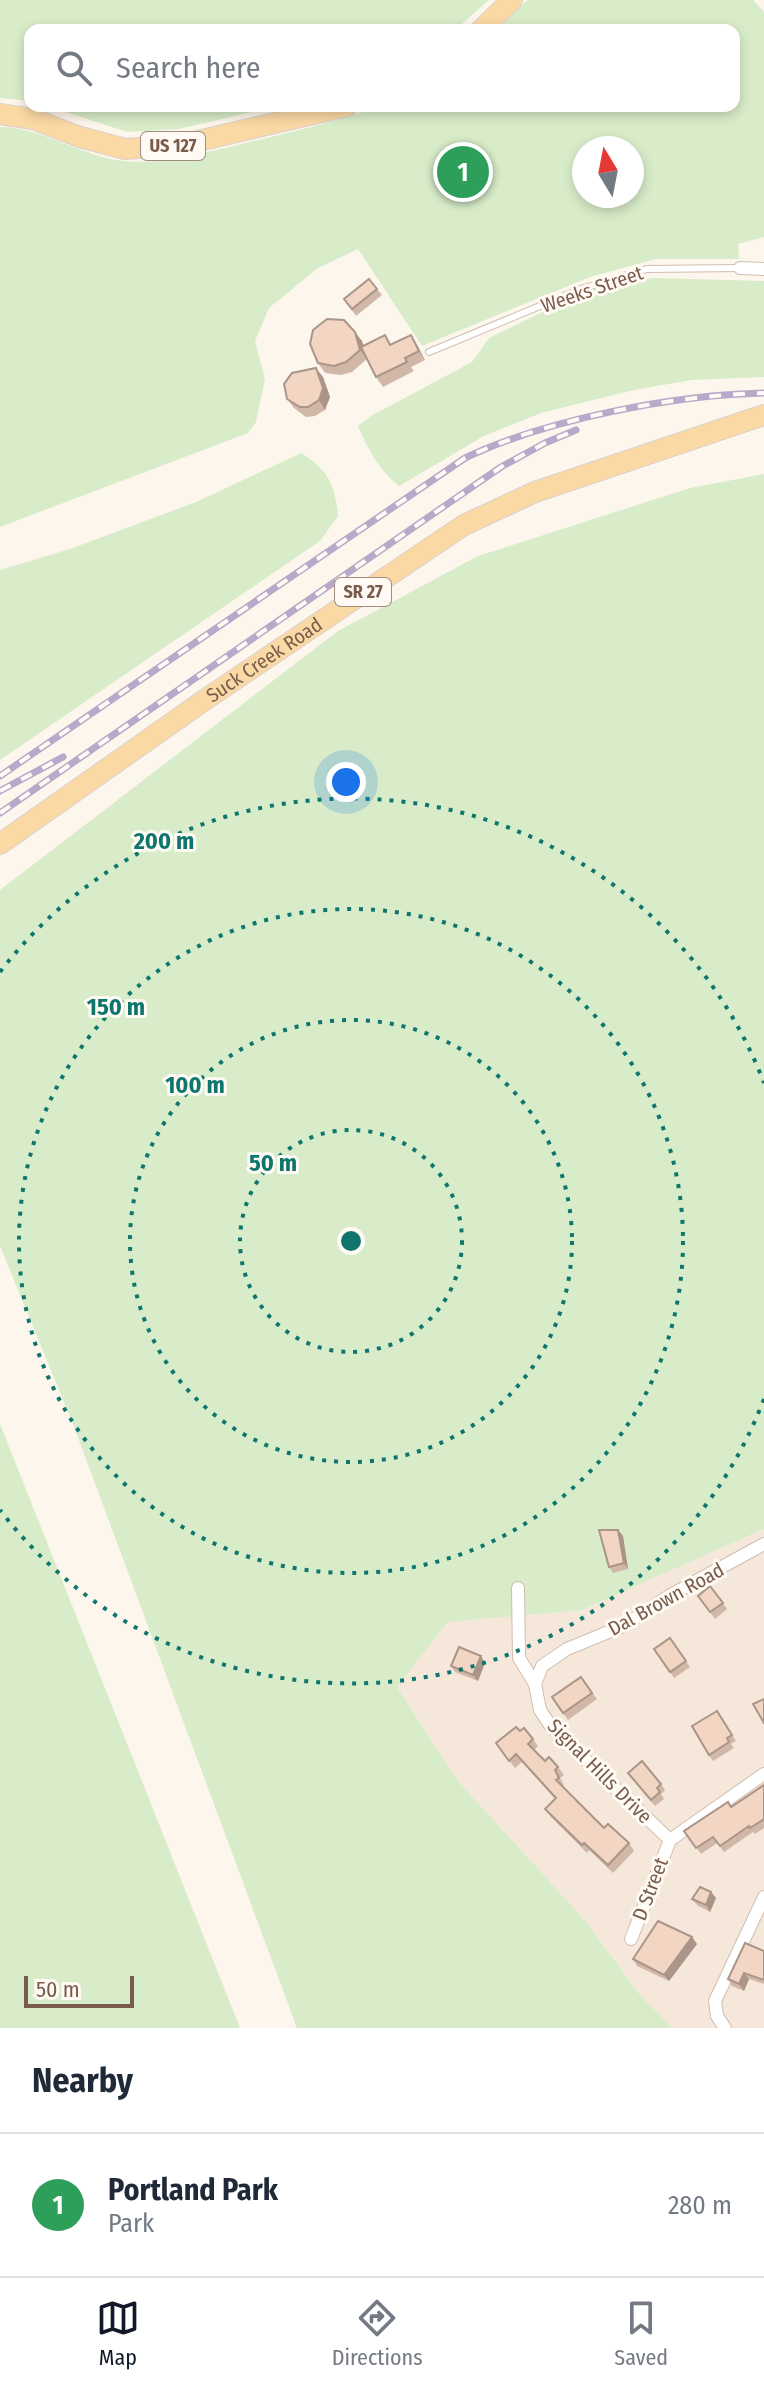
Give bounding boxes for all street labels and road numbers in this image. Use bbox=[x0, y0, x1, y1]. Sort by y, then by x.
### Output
road number: US 127 bbox=[141, 132, 205, 160]
street label: Weeks Street bbox=[538, 260, 647, 318]
road number: SR 27 bbox=[335, 578, 391, 606]
street label: Suck Creek Road bbox=[202, 612, 327, 707]
street label: Dal Brown Road bbox=[604, 1557, 728, 1641]
street label: Signal Hills Drive bbox=[543, 1714, 657, 1828]
street label: D Street bbox=[627, 1854, 673, 1924]

